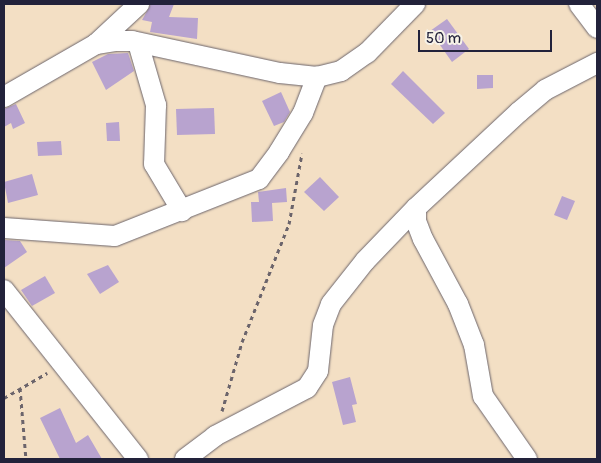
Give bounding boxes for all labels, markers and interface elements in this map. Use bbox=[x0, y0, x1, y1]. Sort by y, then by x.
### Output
scale bar bbox=[421, 20, 555, 52]
text: 50 m bbox=[426, 29, 461, 48]

